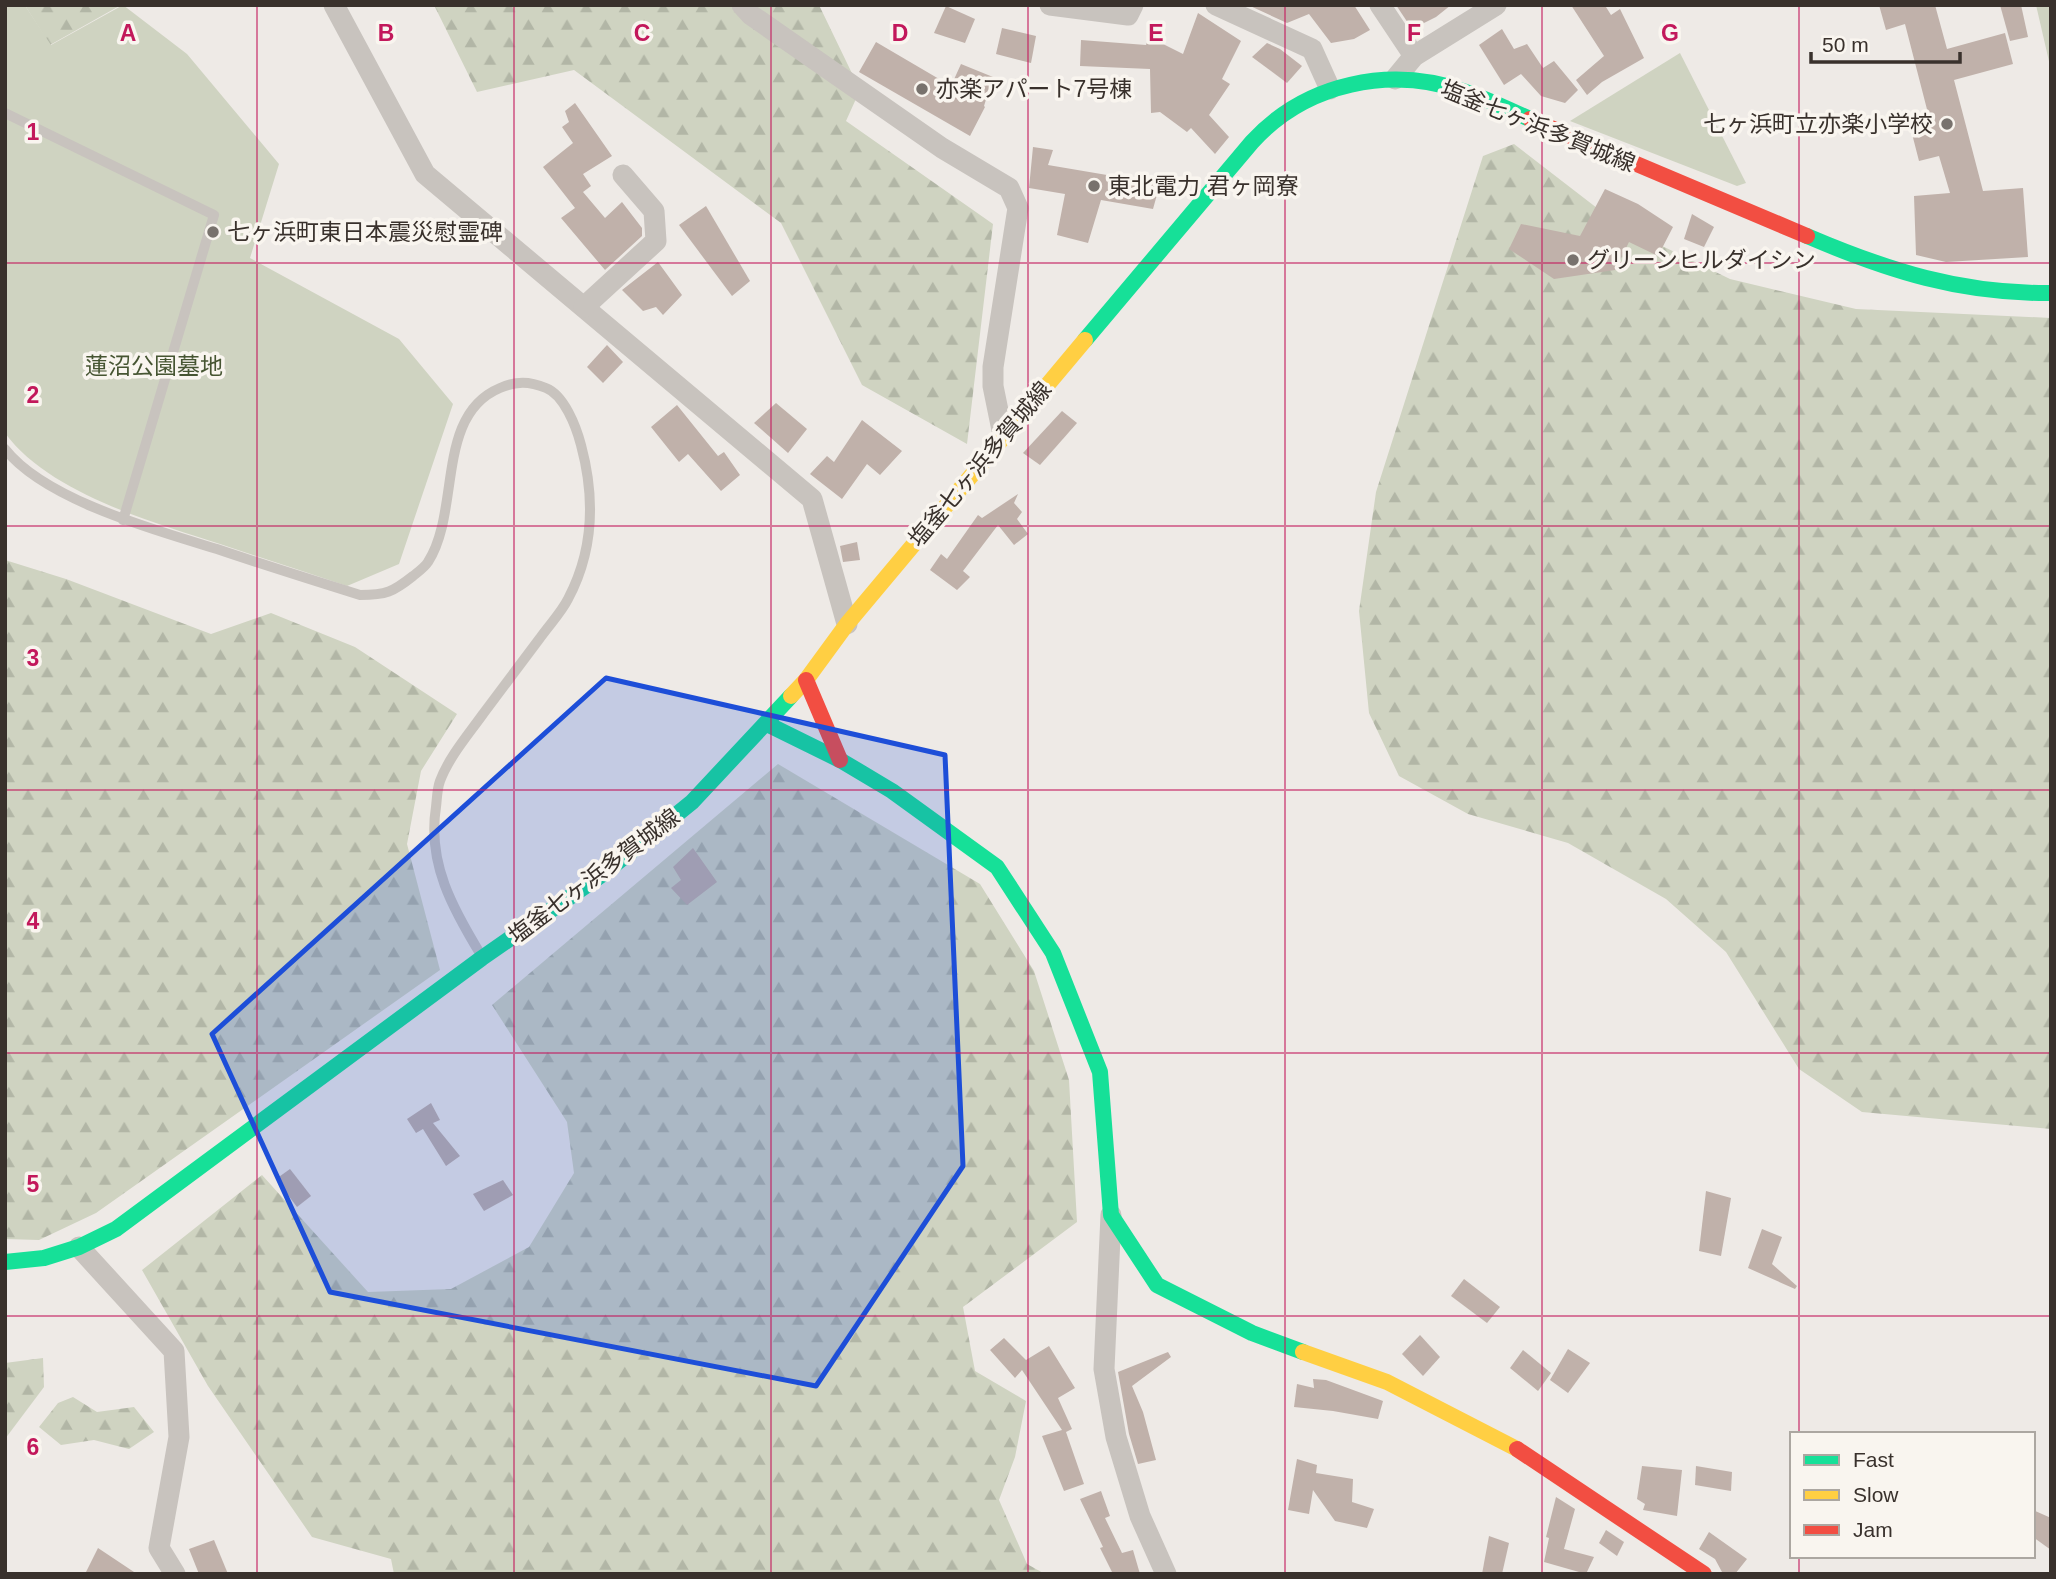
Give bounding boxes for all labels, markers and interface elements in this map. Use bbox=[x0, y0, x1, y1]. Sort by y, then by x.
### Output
text: A bbox=[120, 20, 136, 46]
text: B bbox=[378, 20, 394, 46]
text: C bbox=[634, 20, 650, 46]
text: D bbox=[892, 20, 908, 46]
text: E bbox=[1148, 20, 1164, 46]
text: F bbox=[1407, 20, 1421, 46]
text: G bbox=[1661, 20, 1679, 46]
scale bar bbox=[1811, 21, 1960, 65]
text: 50 m bbox=[1822, 33, 1869, 56]
street label: 塩釜七ヶ浜多賀城線 bbox=[1437, 75, 1639, 177]
place label: 亦楽アパート7号棟 bbox=[936, 76, 1132, 102]
marker: 亦楽アパート7号棟 bbox=[914, 81, 930, 97]
place label: 七ヶ浜町立亦楽小学校 bbox=[1703, 111, 1933, 137]
marker: 七ヶ浜町立亦楽小学校 bbox=[1939, 116, 1955, 132]
text: 1 bbox=[27, 119, 40, 145]
place label: 東北電力 君ヶ岡寮 bbox=[1108, 173, 1298, 199]
marker: 東北電力 君ヶ岡寮 bbox=[1086, 178, 1102, 194]
place label: 七ヶ浜町東日本震災慰霊碑 bbox=[227, 219, 503, 245]
marker: 七ヶ浜町東日本震災慰霊碑 bbox=[205, 224, 221, 240]
place label: グリーンヒルダイシン bbox=[1587, 247, 1816, 273]
marker: グリーンヒルダイシン bbox=[1565, 252, 1581, 268]
park label: 蓮沼公園墓地 bbox=[85, 353, 223, 379]
street label: 塩釜七ヶ浜多賀城線 bbox=[904, 376, 1056, 552]
text: 2 bbox=[27, 382, 39, 408]
text: 3 bbox=[27, 645, 39, 671]
street label: 塩釜七ヶ浜多賀城線 bbox=[504, 803, 684, 949]
text: 4 bbox=[27, 908, 40, 934]
text: 5 bbox=[27, 1171, 40, 1197]
legend bbox=[1790, 1432, 2035, 1558]
text: 6 bbox=[27, 1434, 39, 1460]
text: Fast bbox=[1853, 1448, 1894, 1471]
text: Slow bbox=[1853, 1483, 1899, 1506]
text: Jam bbox=[1853, 1518, 1893, 1541]

